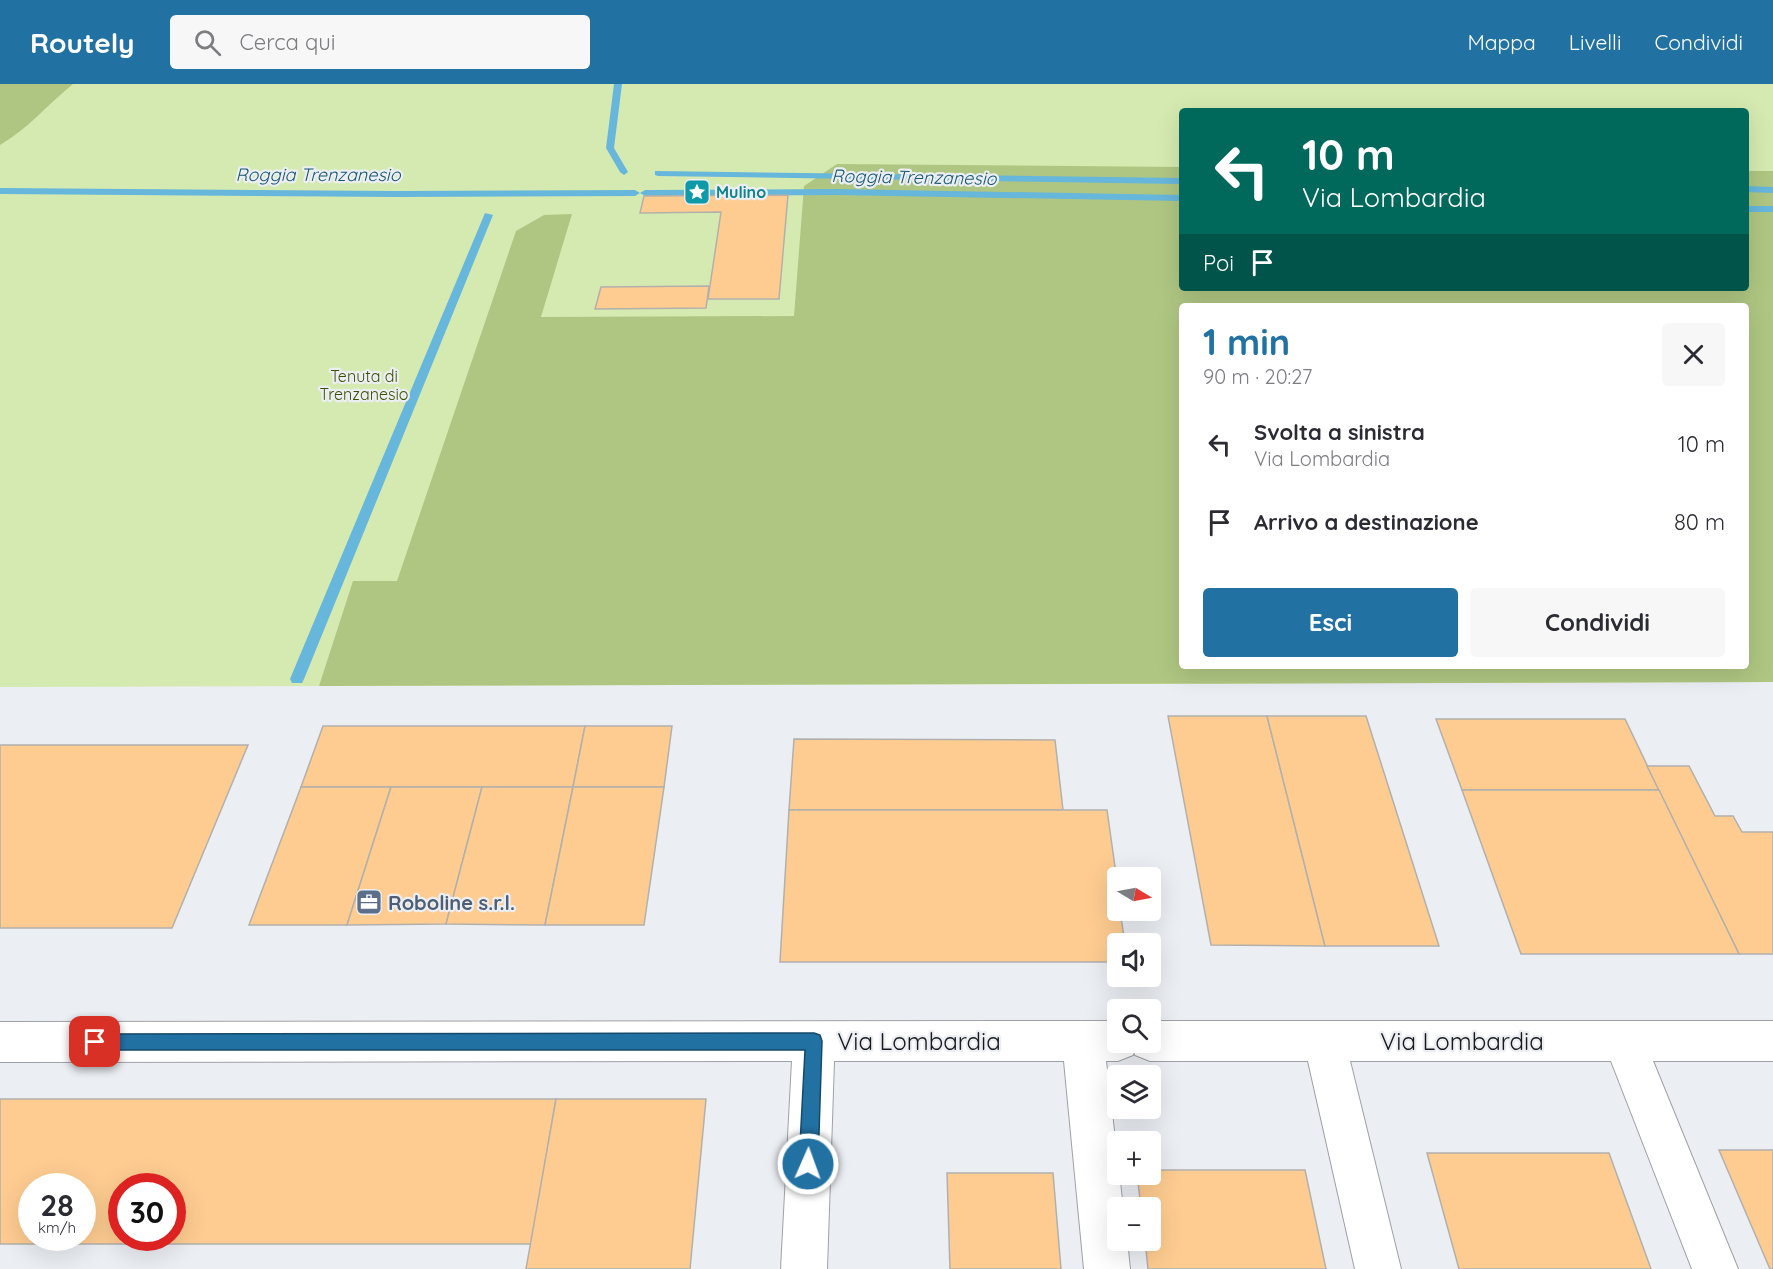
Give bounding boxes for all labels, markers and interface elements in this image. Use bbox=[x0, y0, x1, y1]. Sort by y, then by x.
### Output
search box bbox=[170, 15, 590, 69]
text: Routely bbox=[30, 25, 134, 60]
icon: search bbox=[191, 26, 224, 59]
text: Cerca qui bbox=[239, 28, 336, 56]
text: Mappa bbox=[1467, 29, 1536, 55]
text: Livelli bbox=[1569, 29, 1621, 55]
text: Condividi bbox=[1654, 29, 1743, 55]
text: 10 m bbox=[1302, 128, 1395, 181]
icon: left bbox=[1203, 132, 1281, 210]
water label: Roggia Trenzanesio bbox=[235, 163, 402, 186]
water label: Roggia Trenzanesio bbox=[831, 164, 998, 190]
place icon: Mulino bbox=[682, 177, 712, 207]
text: Via Lombardia bbox=[1302, 180, 1486, 214]
place label: Mulino bbox=[716, 182, 766, 202]
icon: arrive bbox=[1246, 246, 1279, 279]
text: Poi bbox=[1203, 249, 1234, 277]
text: 1 min bbox=[1203, 319, 1290, 364]
button: close bbox=[1662, 323, 1725, 386]
text: 90 m · 20:27 bbox=[1203, 364, 1312, 389]
park label: Tenuta di Trenzanesio bbox=[319, 366, 409, 404]
text: Svolta a sinistra bbox=[1254, 418, 1425, 446]
icon: left bbox=[1203, 428, 1236, 461]
text: 10 m bbox=[1678, 430, 1725, 458]
text: Via Lombardia bbox=[1254, 446, 1390, 471]
icon: arrive bbox=[1203, 506, 1236, 539]
text: Arrivo a destinazione bbox=[1254, 508, 1479, 536]
text: 80 m bbox=[1674, 508, 1725, 536]
button: Esci bbox=[1203, 588, 1458, 657]
button: Condividi bbox=[1470, 588, 1725, 657]
north arrow bbox=[1107, 867, 1161, 921]
map controls bbox=[1107, 867, 1161, 1251]
office icon: Roboline s.r.l. bbox=[354, 887, 384, 917]
place label: Roboline s.r.l. bbox=[388, 890, 515, 915]
button: sound bbox=[1107, 933, 1161, 987]
button: search bbox=[1107, 999, 1161, 1053]
pin bbox=[69, 1016, 120, 1067]
icon: arrive bbox=[78, 1025, 111, 1058]
street label: Via Lombardia bbox=[837, 1026, 1001, 1056]
street label: Via Lombardia bbox=[1380, 1026, 1544, 1056]
button: layers bbox=[1107, 1065, 1161, 1119]
button: + bbox=[1107, 1131, 1161, 1185]
position arrow bbox=[776, 1132, 840, 1196]
speed limit sign: 30 bbox=[108, 1173, 186, 1251]
text: 28 bbox=[40, 1186, 74, 1224]
button: − bbox=[1107, 1197, 1161, 1251]
text: km/h bbox=[38, 1218, 76, 1237]

